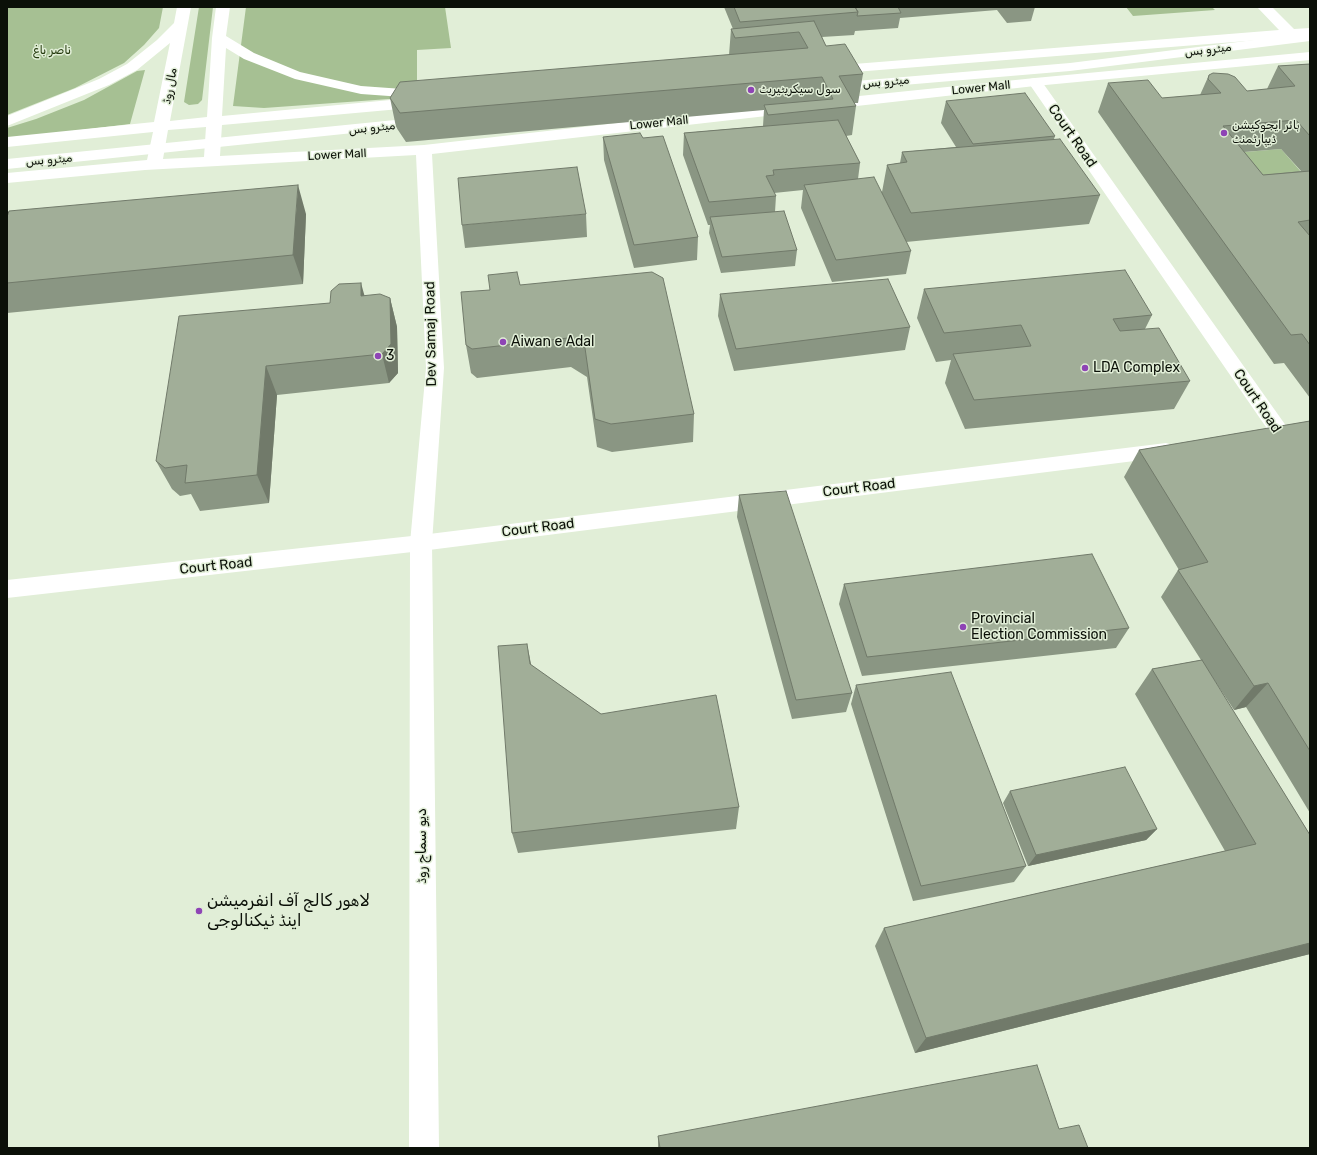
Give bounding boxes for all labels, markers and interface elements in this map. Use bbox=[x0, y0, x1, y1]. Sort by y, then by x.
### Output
street label: میٹرو بس bbox=[1184, 40, 1232, 60]
park label: ناصر باغ bbox=[33, 44, 71, 58]
street label: مال روڈ bbox=[159, 67, 181, 105]
street label: میٹرو بس bbox=[862, 73, 910, 91]
street label: Lower Mall bbox=[951, 78, 1011, 98]
place label: سول سیکریٹیریٹ bbox=[759, 83, 841, 97]
marker: سول سیکریٹیریٹ bbox=[746, 85, 756, 95]
street label: Court Road bbox=[1044, 101, 1100, 171]
street label: Lower Mall bbox=[629, 113, 689, 133]
street label: میٹرو بس bbox=[348, 118, 396, 138]
place label: ہائر ایجوکیشن ڈیپارٹمنٹ bbox=[1232, 119, 1300, 147]
marker: ہائر ایجوکیشن ڈیپارٹمنٹ bbox=[1219, 128, 1229, 138]
street label: Lower Mall bbox=[307, 146, 367, 164]
street label: میٹرو بس bbox=[25, 151, 73, 169]
street label: Dev Samaj Road bbox=[422, 281, 440, 387]
place label: Aiwan e Adal bbox=[511, 334, 594, 350]
marker: Aiwan e Adal bbox=[498, 337, 508, 347]
place label: 3 bbox=[386, 348, 394, 364]
marker: 3 bbox=[373, 351, 383, 361]
place label: LDA Complex bbox=[1093, 360, 1180, 376]
marker: LDA Complex bbox=[1080, 363, 1090, 373]
street label: Court Road bbox=[1230, 366, 1284, 436]
street label: Court Road bbox=[822, 475, 896, 501]
street label: Court Road bbox=[501, 515, 575, 541]
street label: Court Road bbox=[179, 554, 253, 578]
place label: Provincial Election Commission bbox=[971, 611, 1107, 644]
marker: Provincial Election Commission bbox=[958, 622, 968, 632]
street label: دیو سماج روڈ bbox=[414, 808, 430, 884]
place label: لاھور کالج آف انفرمیشن اینڈ ٹیکنالوجی bbox=[207, 891, 370, 931]
marker: لاھور کالج آف انفرمیشن اینڈ ٹیکنالوجی bbox=[194, 906, 204, 916]

